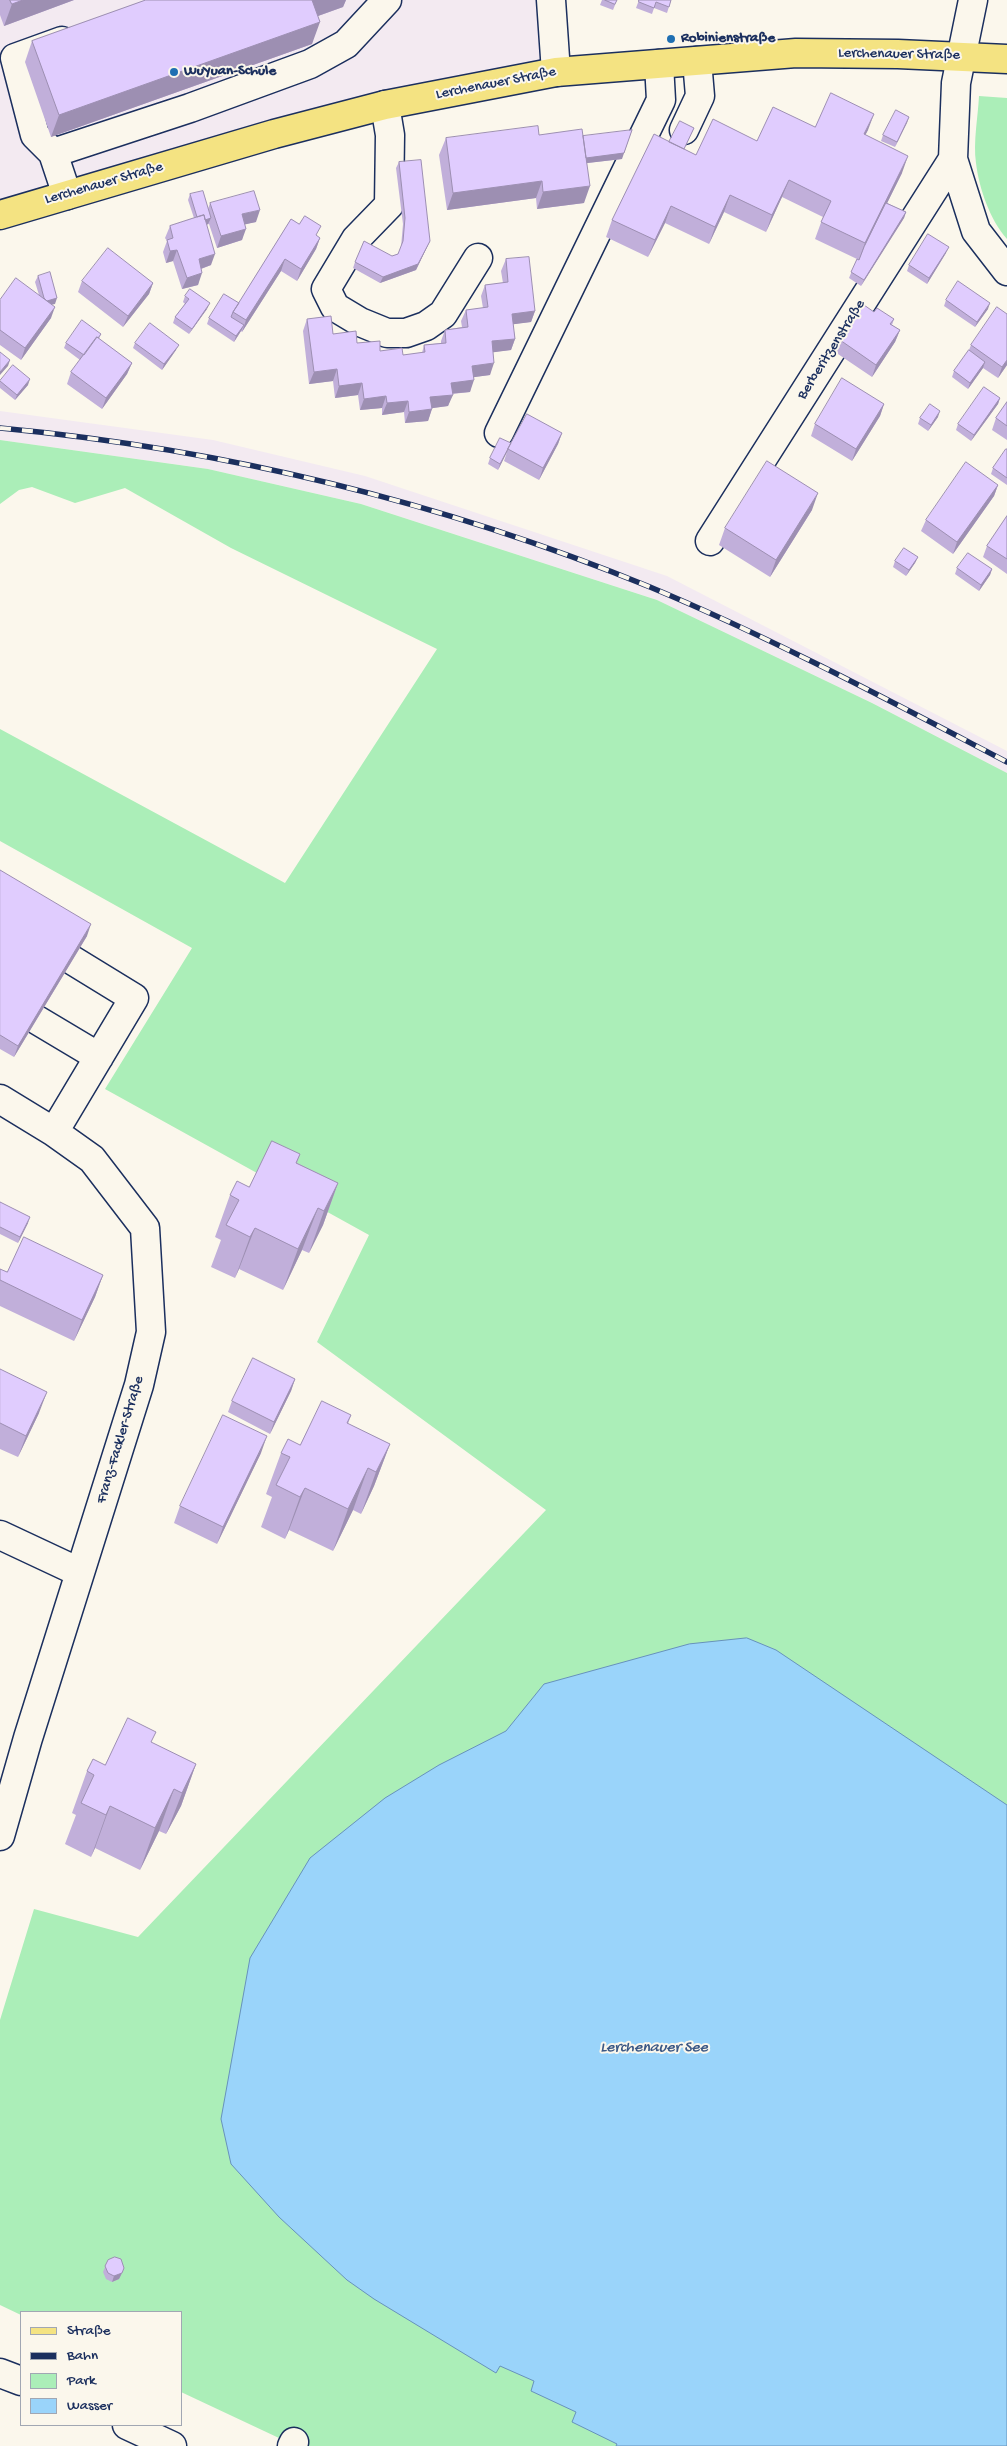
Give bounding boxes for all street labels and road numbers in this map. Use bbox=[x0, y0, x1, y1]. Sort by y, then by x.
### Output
street label: Lerchenauer Straße bbox=[838, 45, 960, 65]
street label: Lerchenauer Straße bbox=[434, 64, 558, 104]
street label: Lerchenauer Straße bbox=[43, 159, 165, 209]
street label: Berberitzenstraße bbox=[794, 297, 870, 403]
street label: Franz-Fackler-Straße bbox=[93, 1374, 149, 1506]

